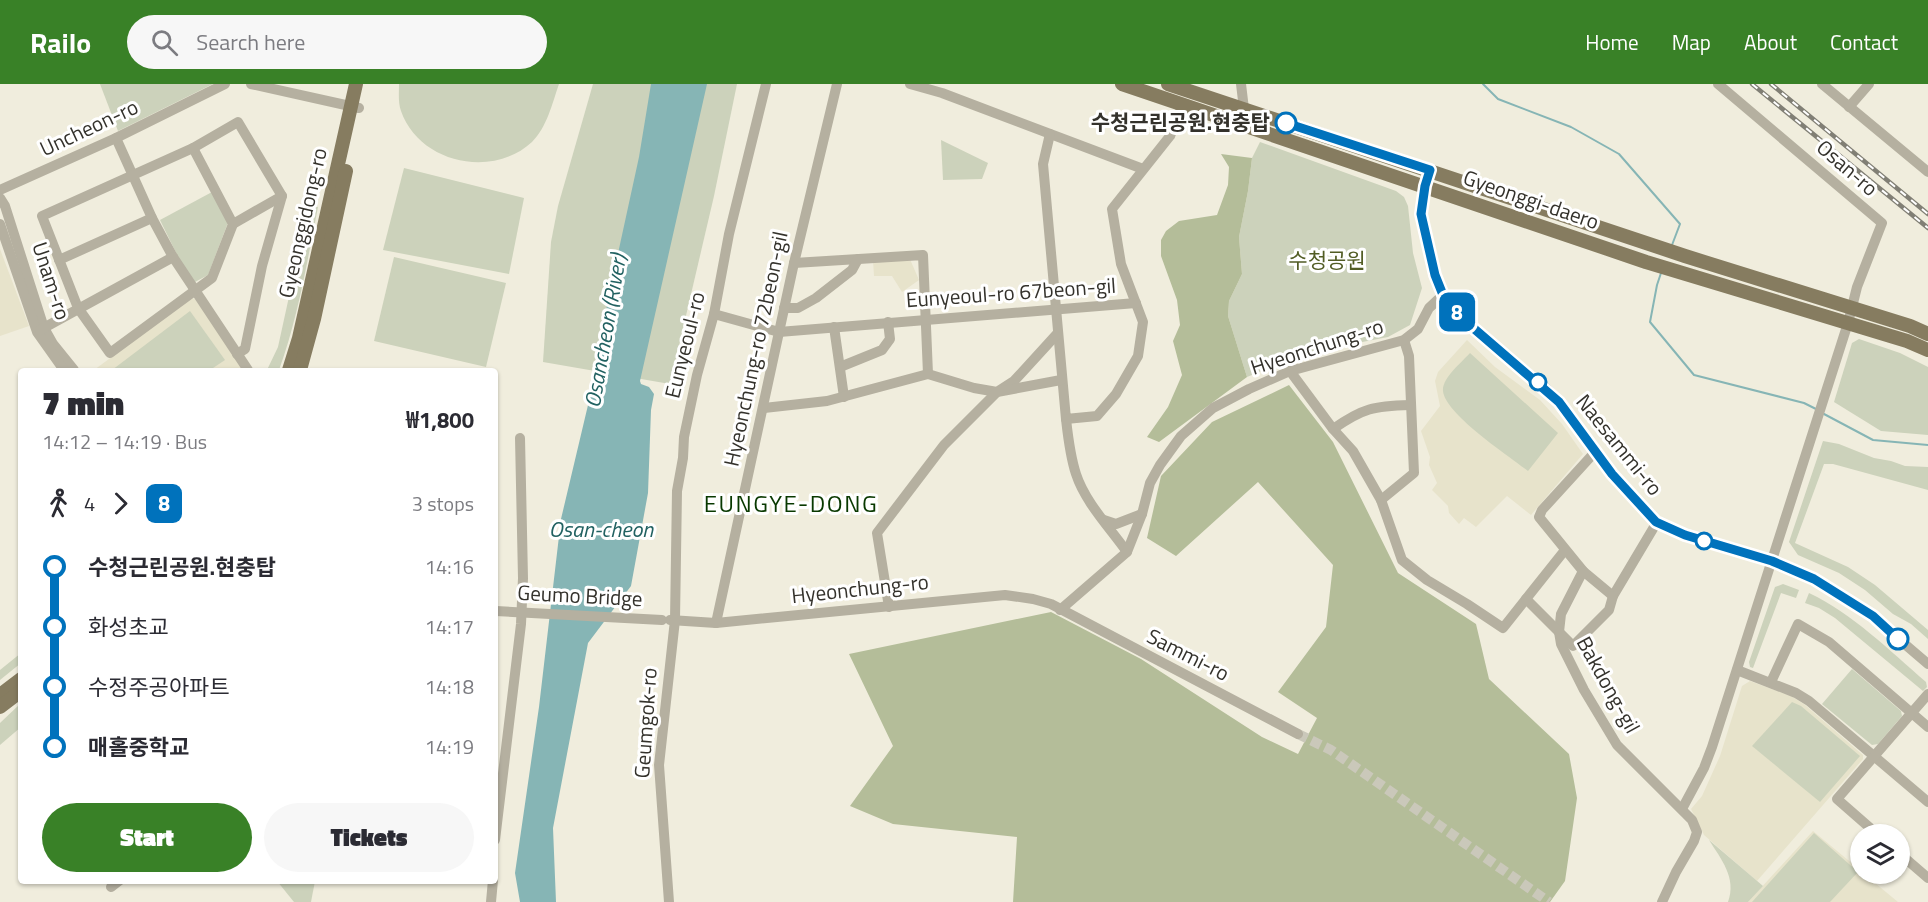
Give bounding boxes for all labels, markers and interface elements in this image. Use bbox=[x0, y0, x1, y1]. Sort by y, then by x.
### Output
search box bbox=[127, 15, 547, 69]
text: Railo bbox=[30, 21, 91, 64]
text: Search here bbox=[196, 25, 305, 59]
icon: search bbox=[148, 26, 181, 59]
text: Home bbox=[1585, 26, 1639, 58]
text: Map bbox=[1672, 26, 1711, 58]
text: About bbox=[1744, 26, 1797, 58]
text: Contact bbox=[1830, 26, 1898, 58]
street label: Uncheon-ro bbox=[34, 90, 143, 164]
place label: 수청근린공원.현충탑 bbox=[1091, 106, 1270, 138]
marker: 수청근린공원.현충탑 bbox=[1275, 112, 1297, 134]
street label: Osan-ro bbox=[1810, 131, 1886, 203]
street label: Gyeonggidong-ro bbox=[269, 145, 335, 301]
street label: Gyeonggi-daero bbox=[1459, 161, 1603, 237]
street label: Hyeonchung-ro 72beon-gil bbox=[714, 228, 796, 469]
street label: Unam-ro bbox=[24, 238, 80, 324]
park label: 수청공원 bbox=[1288, 244, 1366, 276]
water label: Osancheon (River) bbox=[575, 250, 636, 410]
street label: Eunyeoul-ro 67beon-gil bbox=[905, 269, 1117, 315]
street label: Eunyeoul-ro bbox=[655, 288, 713, 401]
line badge: 8 bbox=[1438, 292, 1476, 332]
text: 8 bbox=[1451, 296, 1463, 328]
street label: Hyeonchung-ro bbox=[1246, 310, 1387, 383]
unlabelled marker bbox=[1529, 373, 1547, 391]
text: 7 min bbox=[42, 378, 124, 428]
street label: Naesammi-ro bbox=[1569, 387, 1671, 502]
text: ₩1,800 bbox=[406, 403, 474, 437]
text: 14:12 – 14:19 · Bus bbox=[42, 426, 207, 457]
district label: EUNGYE-DONG bbox=[704, 485, 878, 521]
icon: walk bbox=[42, 487, 75, 520]
icon: forward bbox=[104, 487, 137, 520]
text: 8 bbox=[158, 487, 170, 519]
text: 4 bbox=[84, 488, 95, 519]
text: 3 stops bbox=[412, 488, 474, 519]
water label: Osan-cheon bbox=[549, 512, 654, 546]
unlabelled marker bbox=[1695, 532, 1713, 550]
text: 수청근린공원.현충탑 bbox=[88, 550, 276, 584]
text: 14:16 bbox=[425, 551, 474, 582]
street label: Hyeonchung-ro bbox=[790, 565, 930, 611]
street label: Geumo Bridge bbox=[517, 576, 643, 614]
text: 화성초교 bbox=[88, 610, 169, 644]
text: 14:17 bbox=[425, 611, 474, 642]
street label: Sammi-ro bbox=[1142, 620, 1235, 689]
unlabelled marker bbox=[1887, 628, 1909, 650]
street label: Bakdong-gil bbox=[1569, 630, 1649, 739]
street label: Geumgok-ro bbox=[625, 667, 665, 779]
text: 수정주공아파트 bbox=[88, 670, 230, 704]
text: 14:18 bbox=[425, 671, 474, 702]
text: 매홀중학교 bbox=[88, 730, 189, 764]
text: 14:19 bbox=[425, 731, 474, 762]
button: Start bbox=[42, 803, 252, 872]
button: Tickets bbox=[264, 803, 474, 872]
map controls bbox=[1850, 824, 1910, 884]
button: layers bbox=[1850, 824, 1910, 884]

